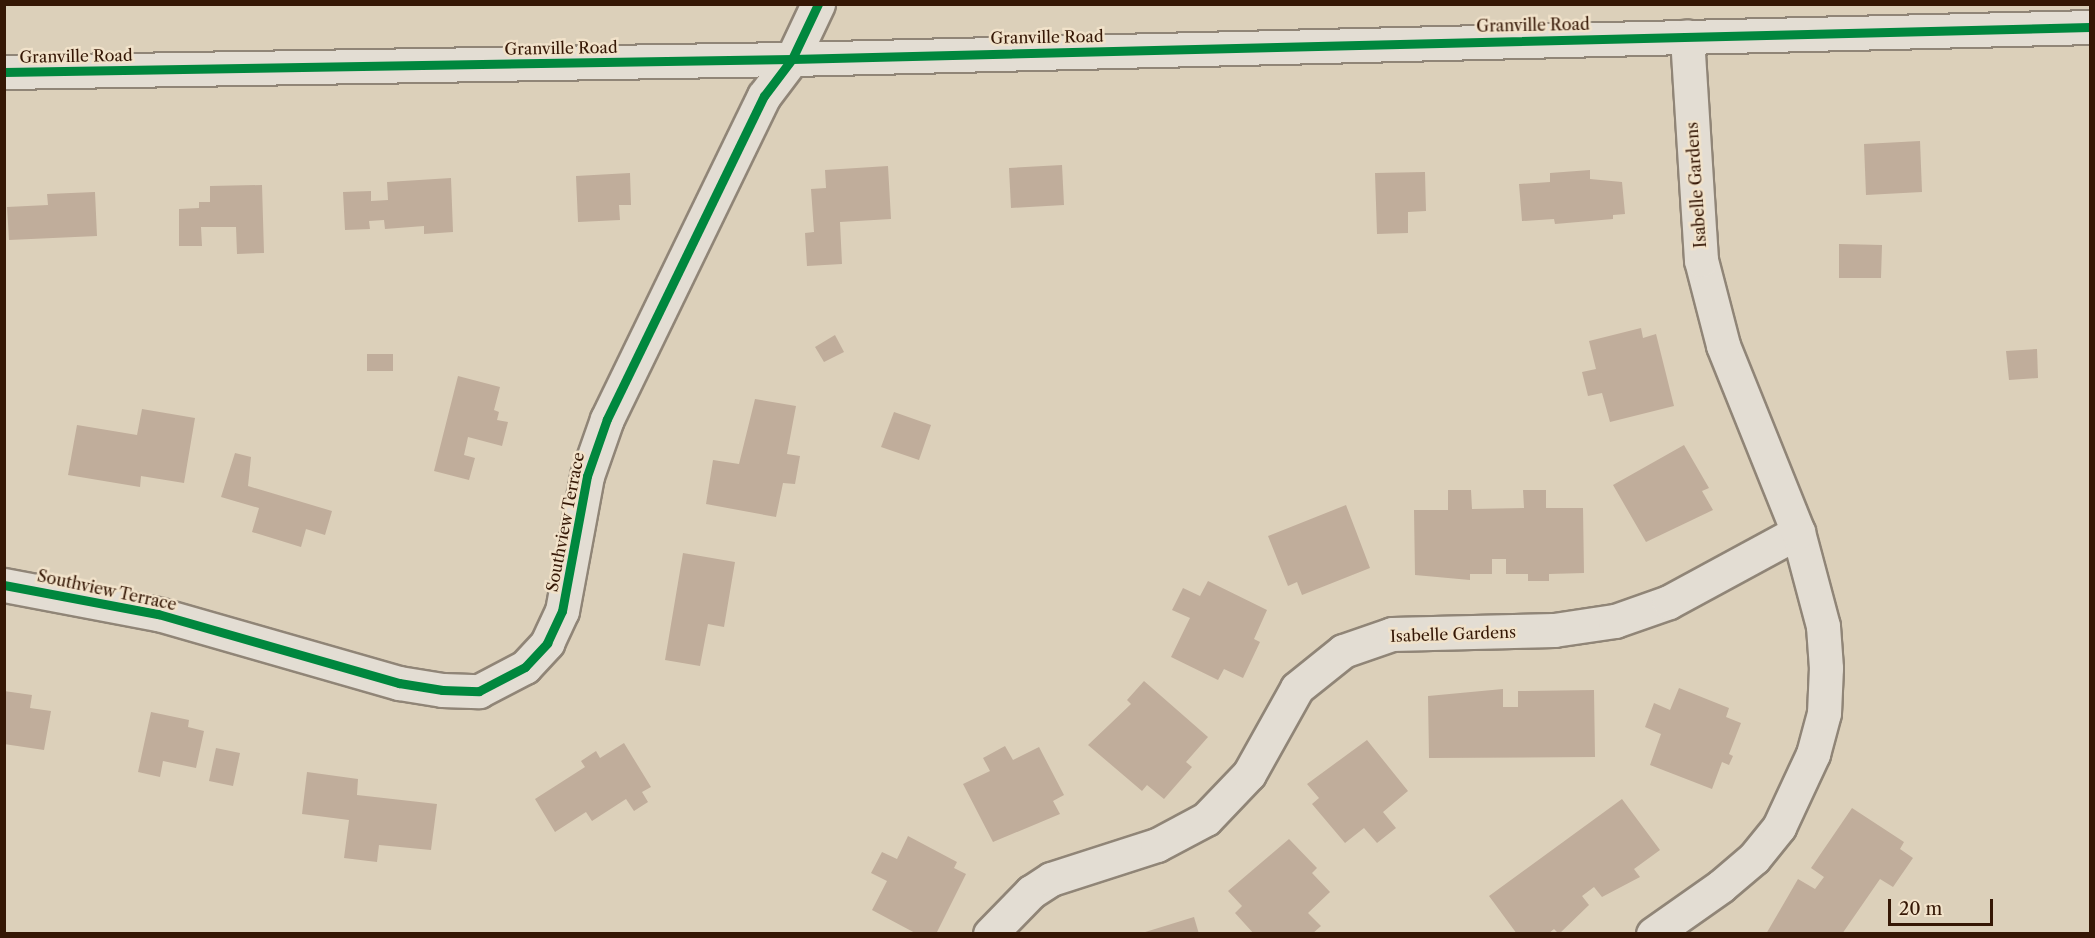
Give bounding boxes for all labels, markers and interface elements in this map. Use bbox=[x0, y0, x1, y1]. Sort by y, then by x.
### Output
street label: Granville Road bbox=[1476, 14, 1590, 36]
street label: Granville Road bbox=[990, 26, 1104, 48]
street label: Granville Road bbox=[504, 37, 618, 59]
street label: Granville Road bbox=[19, 45, 133, 67]
street label: Isabelle Gardens bbox=[1682, 121, 1710, 249]
street label: Southview Terrace bbox=[542, 450, 588, 594]
street label: Southview Terrace bbox=[35, 566, 179, 614]
street label: Isabelle Gardens bbox=[1390, 622, 1516, 646]
scale bar bbox=[1891, 887, 1996, 925]
text: 20 m bbox=[1899, 898, 1942, 920]

